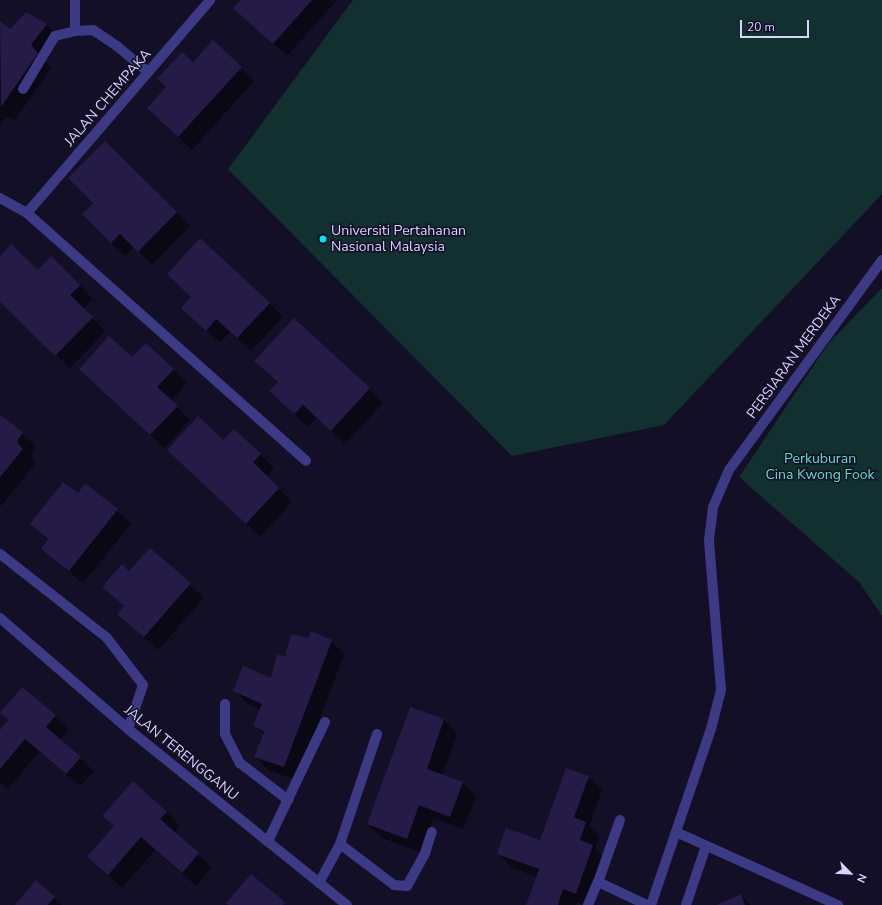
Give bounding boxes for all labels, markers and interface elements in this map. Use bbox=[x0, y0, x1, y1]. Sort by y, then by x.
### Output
scale bar bbox=[742, 12, 811, 38]
text: 20 m bbox=[747, 19, 775, 35]
street label: JALAN CHEMPAKA bbox=[61, 46, 155, 150]
place label: Universiti Pertahanan Nasional Malaysia bbox=[331, 223, 466, 256]
marker: Universiti Pertahanan Nasional Malaysia bbox=[318, 234, 328, 244]
street label: PERSIARAN MERDEKA bbox=[743, 292, 845, 422]
park label: Perkuburan Cina Kwong Fook bbox=[765, 451, 875, 484]
street label: JALAN TERENGGANU bbox=[121, 702, 241, 804]
north arrow bbox=[830, 853, 870, 893]
text: N bbox=[853, 871, 870, 885]

